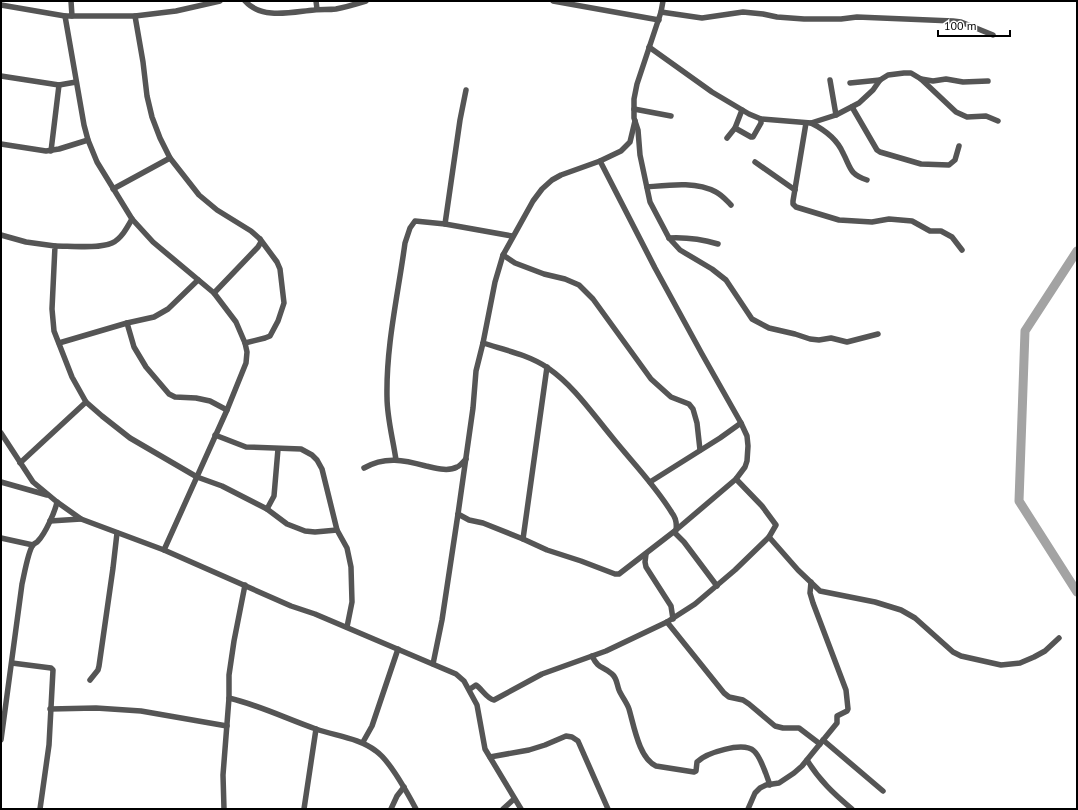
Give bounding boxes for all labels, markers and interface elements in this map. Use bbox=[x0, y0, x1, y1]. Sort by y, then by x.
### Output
scale bar bbox=[938, 12, 1010, 38]
text: 100 m bbox=[944, 18, 977, 33]

